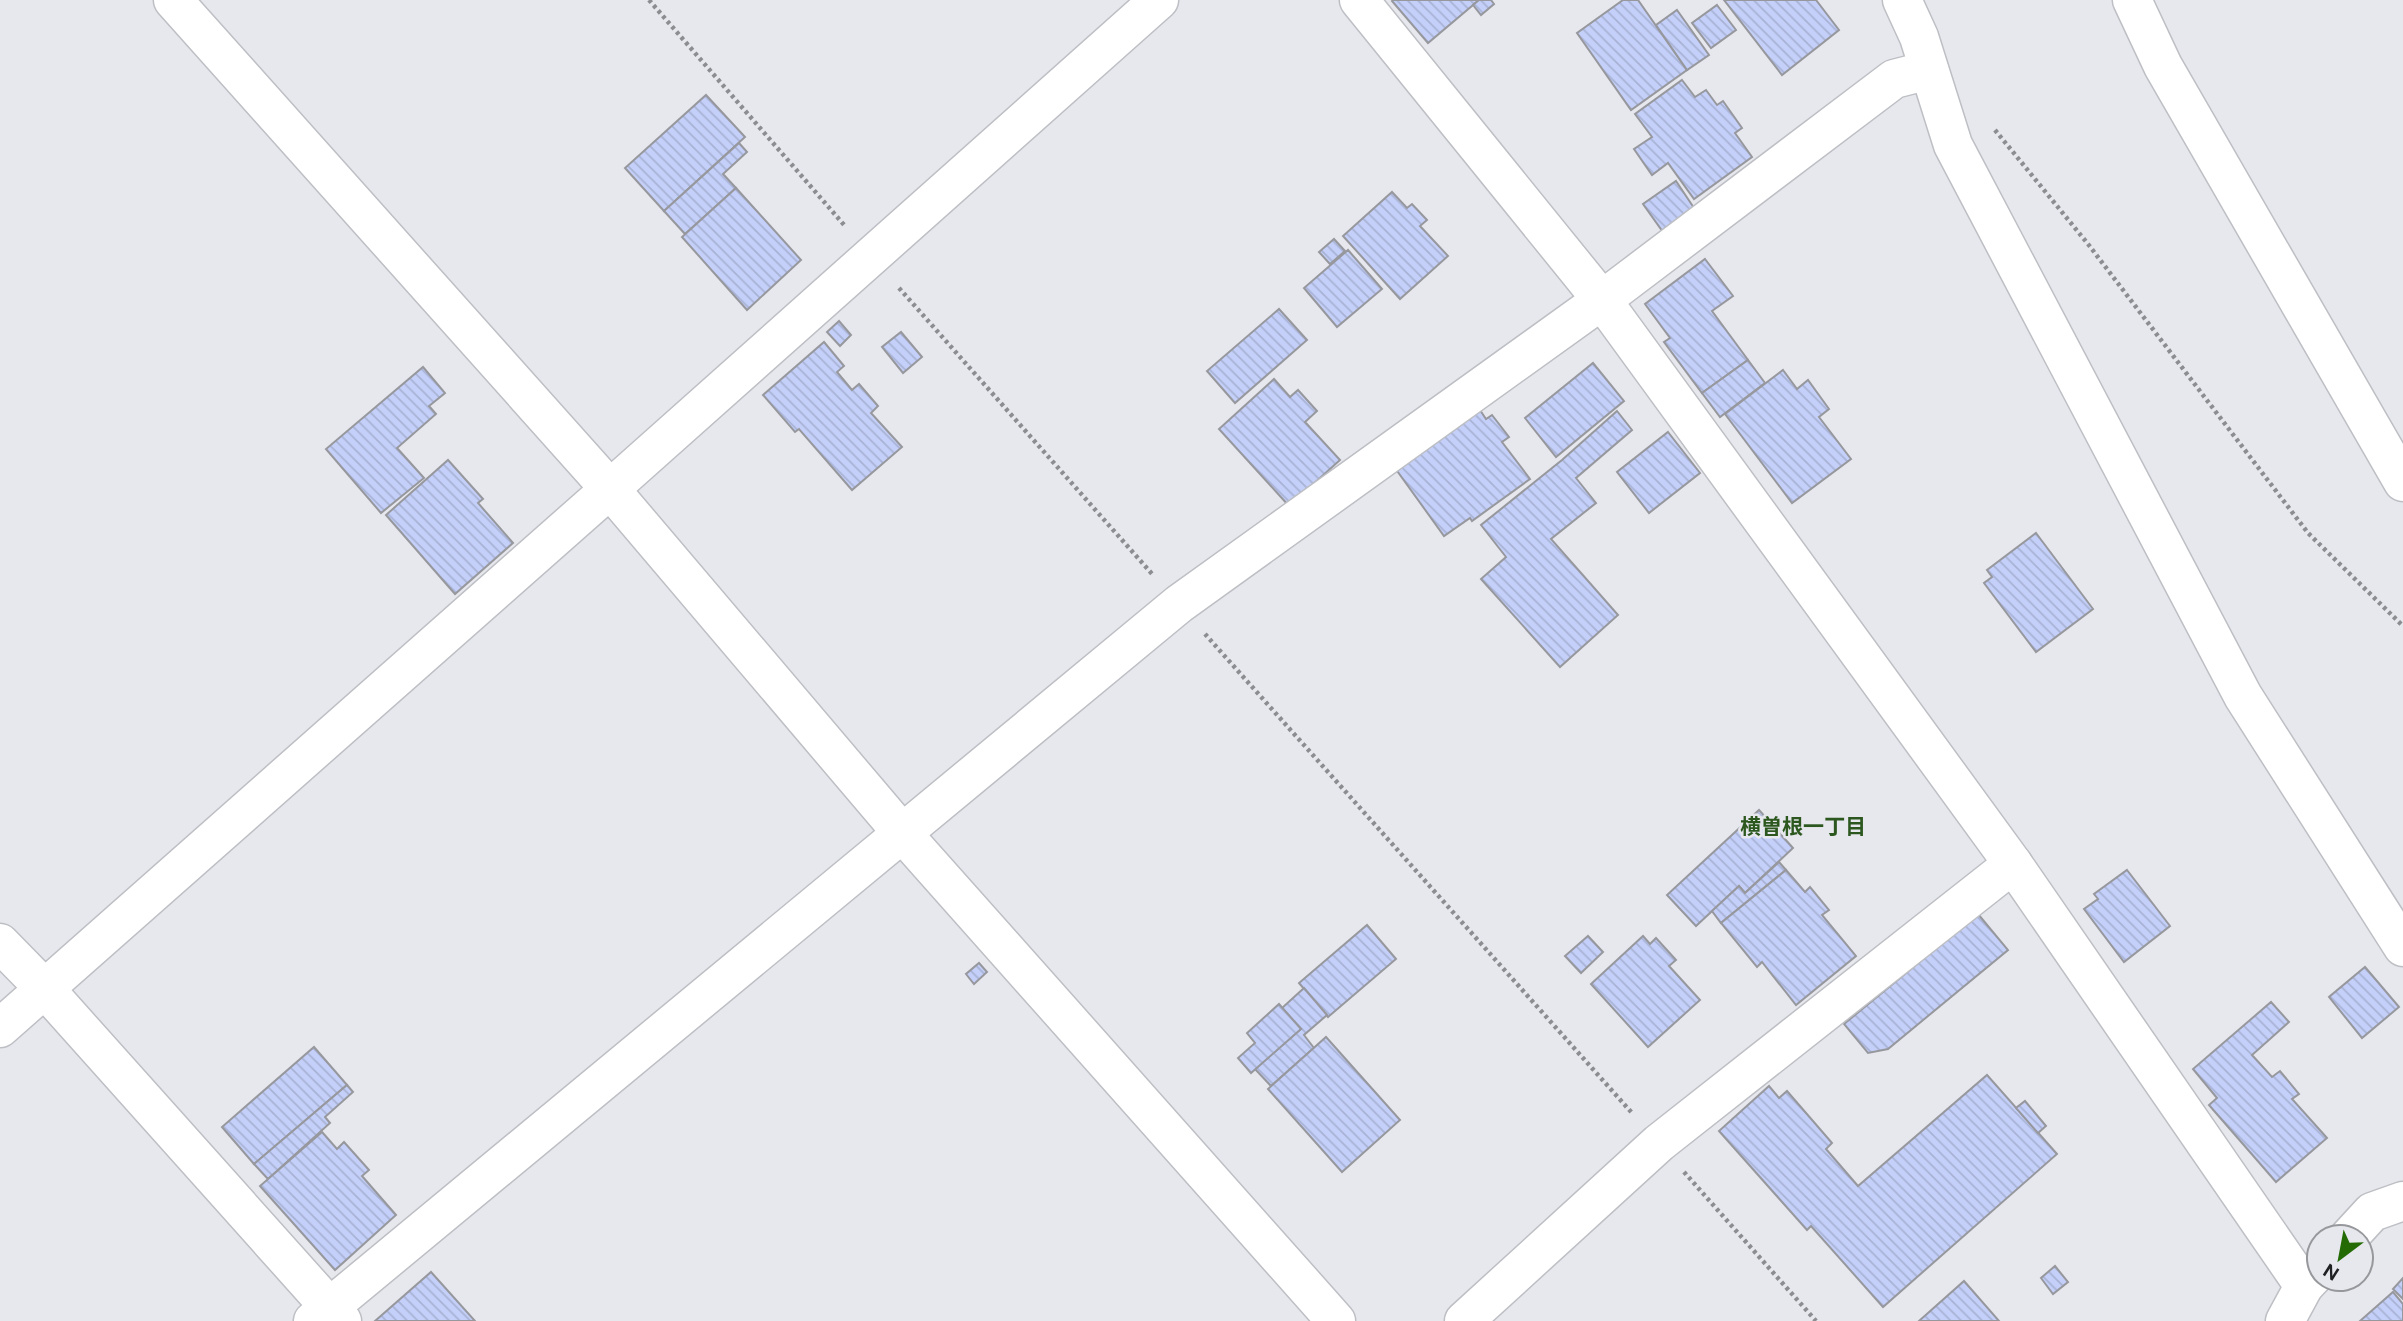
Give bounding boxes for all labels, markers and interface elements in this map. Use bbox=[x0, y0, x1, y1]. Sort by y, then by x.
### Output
district label: 横曽根一丁目 bbox=[1740, 813, 1866, 841]
north arrow bbox=[2305, 1223, 2375, 1293]
text: N bbox=[2319, 1258, 2344, 1286]

